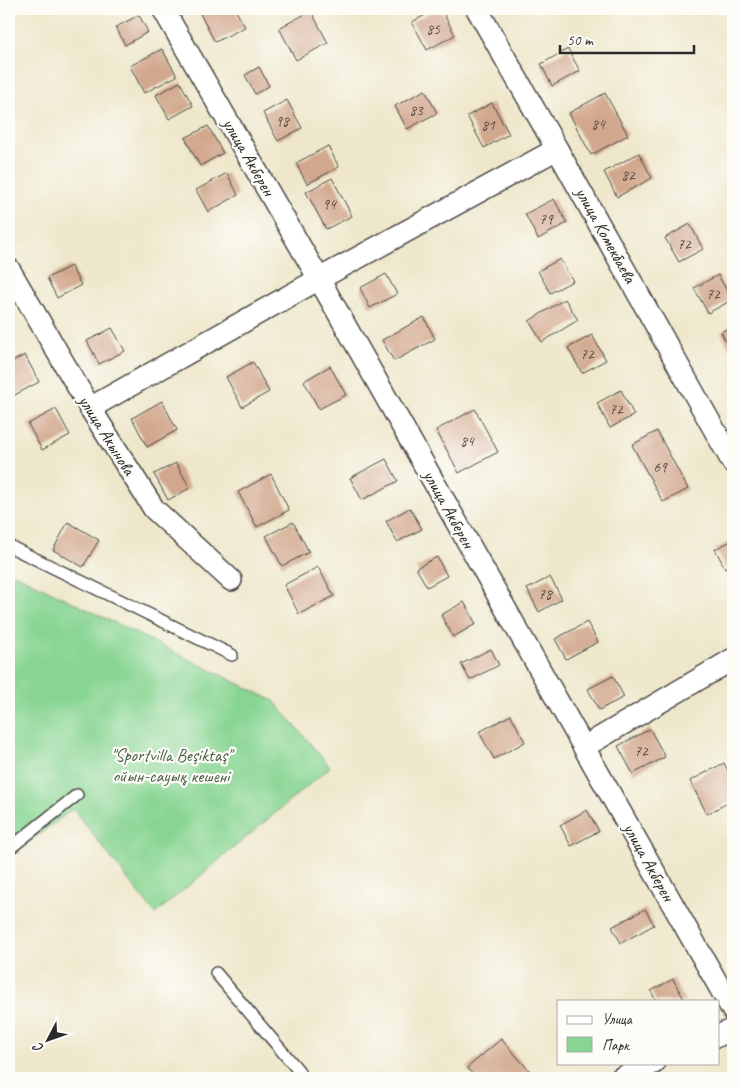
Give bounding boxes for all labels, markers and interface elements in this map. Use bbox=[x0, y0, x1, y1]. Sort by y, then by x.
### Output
house number: 85 bbox=[426, 20, 441, 39]
scale bar bbox=[560, 22, 693, 54]
text: 50 m bbox=[567, 31, 594, 50]
house number: 83 bbox=[409, 101, 424, 120]
house number: 98 bbox=[275, 112, 290, 131]
street label: улица Акберен bbox=[218, 113, 281, 201]
house number: 84 bbox=[591, 115, 606, 134]
house number: 81 bbox=[481, 116, 496, 135]
house number: 82 bbox=[621, 166, 636, 185]
street label: улица Комекбаева bbox=[570, 182, 642, 288]
house number: 94 bbox=[322, 195, 337, 214]
house number: 79 bbox=[539, 210, 554, 229]
house number: 72 bbox=[677, 235, 692, 254]
house number: 72 bbox=[706, 285, 721, 304]
house number: 72 bbox=[580, 345, 595, 364]
street label: улица Акынова bbox=[73, 390, 141, 481]
house number: 72 bbox=[609, 400, 624, 419]
house number: 84 bbox=[460, 432, 475, 451]
house number: 69 bbox=[653, 458, 668, 477]
street label: улица Акберен bbox=[418, 465, 480, 553]
house number: 78 bbox=[538, 585, 553, 604]
house number: 72 bbox=[634, 742, 649, 761]
park label: "Sportvilla Beşiktaş" ойын-сауық кешені bbox=[111, 744, 235, 787]
street label: улица Акберен bbox=[618, 818, 680, 906]
legend bbox=[557, 1000, 720, 1064]
text: Улица bbox=[602, 1010, 633, 1029]
north arrow bbox=[22, 1014, 72, 1064]
text: Парк bbox=[602, 1036, 630, 1055]
text: С bbox=[29, 1038, 47, 1056]

